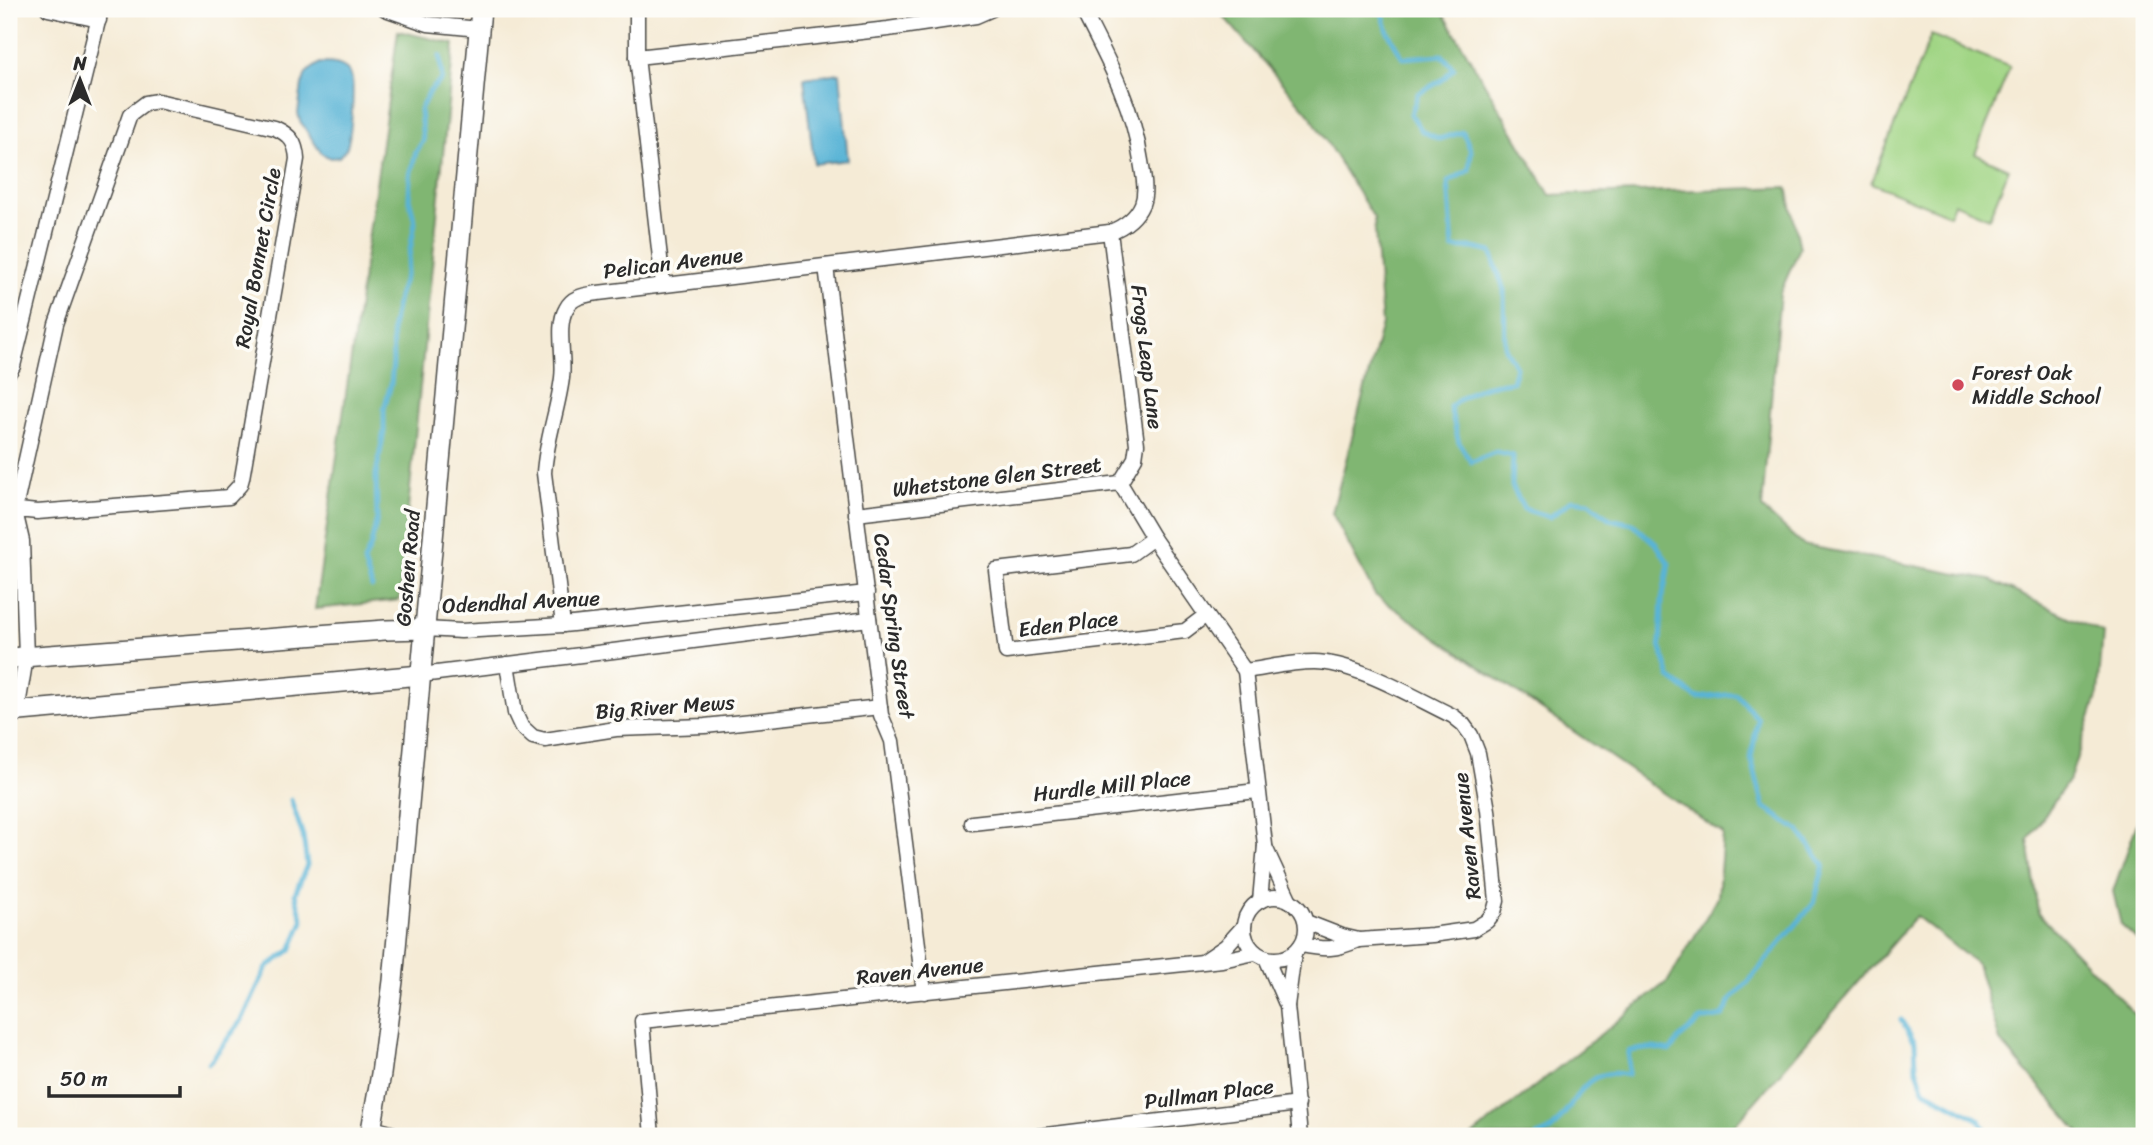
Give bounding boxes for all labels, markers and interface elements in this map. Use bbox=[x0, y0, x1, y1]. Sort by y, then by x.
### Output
north arrow bbox=[46, 46, 116, 116]
text: N bbox=[72, 47, 87, 80]
street label: Royal Bonnet Circle bbox=[223, 165, 293, 351]
street label: Pelican Avenue bbox=[601, 236, 745, 290]
street label: Frogs Leap Lane bbox=[1119, 283, 1175, 432]
place label: Forest Oak Middle School bbox=[1972, 354, 2102, 416]
marker: Forest Oak Middle School bbox=[1950, 377, 1966, 393]
street label: Whetstone Glen Street bbox=[890, 445, 1104, 509]
street label: Goshen Road bbox=[384, 506, 432, 628]
street label: Cedar Spring Street bbox=[862, 531, 926, 723]
street label: Odendhal Avenue bbox=[441, 579, 601, 625]
street label: Eden Place bbox=[1016, 599, 1120, 649]
street label: Big River Mews bbox=[594, 683, 736, 731]
street label: Hurdle Mill Place bbox=[1031, 759, 1193, 813]
street label: Raven Avenue bbox=[1441, 770, 1493, 901]
street label: Raven Avenue bbox=[855, 945, 986, 997]
scale bar bbox=[49, 1054, 180, 1098]
text: 50 m bbox=[60, 1060, 108, 1098]
street label: Pullman Place bbox=[1142, 1067, 1276, 1121]

